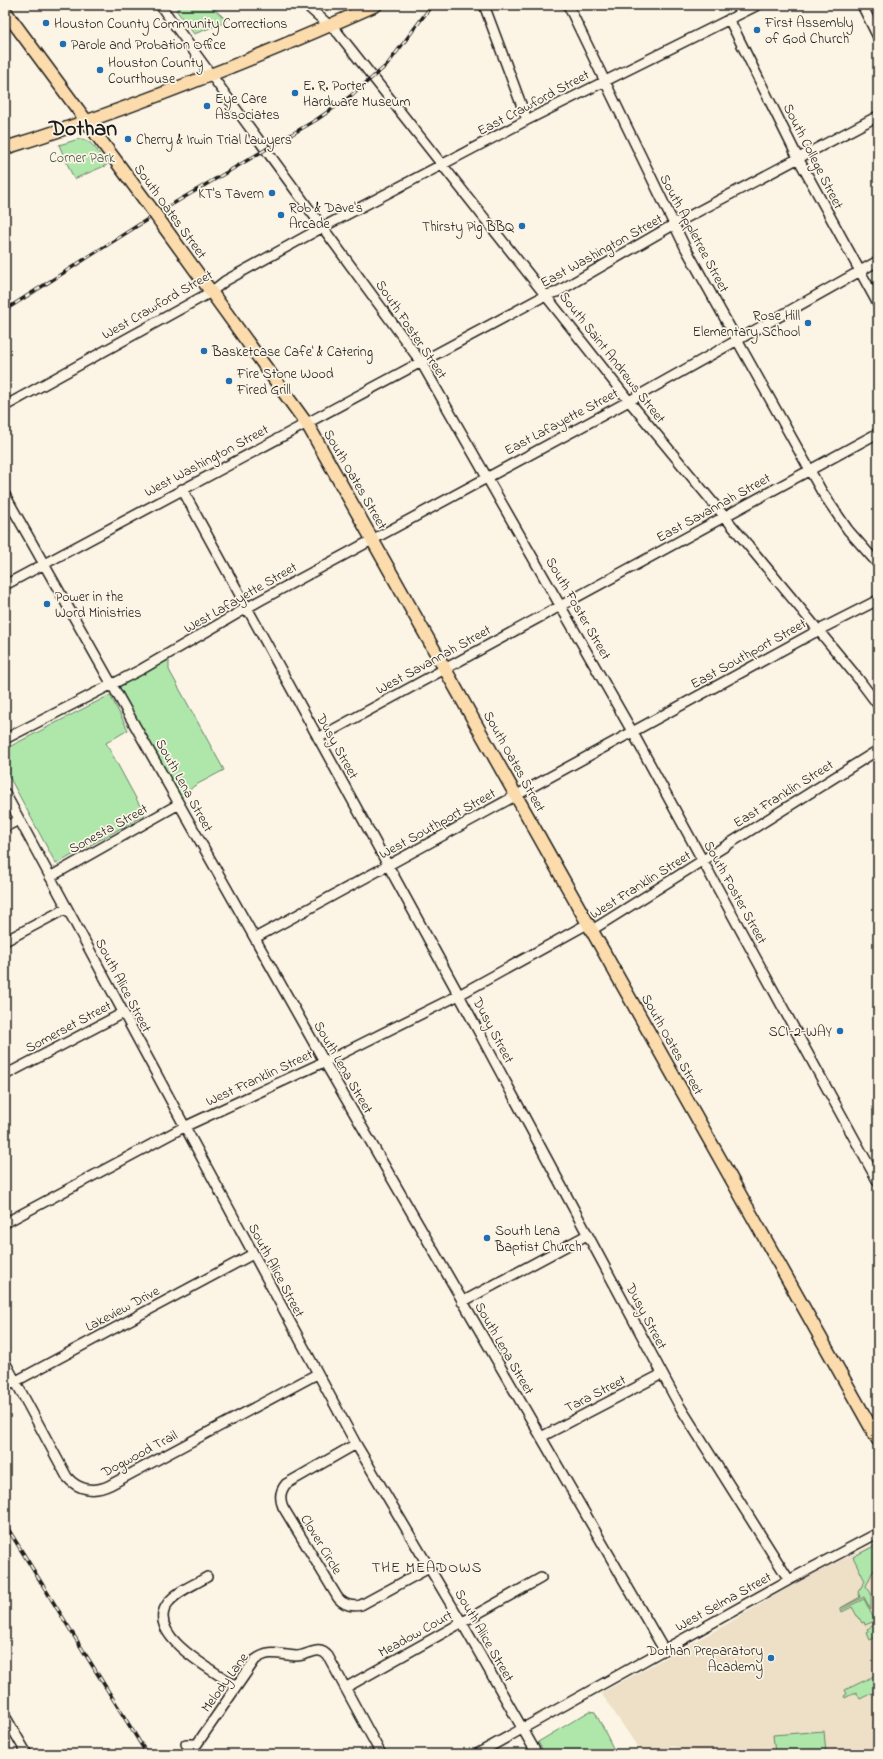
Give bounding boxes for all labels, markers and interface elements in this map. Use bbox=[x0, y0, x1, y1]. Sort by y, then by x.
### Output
place label: First Assembly of God Church bbox=[764, 13, 854, 50]
place label: Houston County Community Corrections bbox=[54, 14, 287, 36]
marker: Houston County Community Corrections bbox=[41, 18, 51, 28]
marker: First Assembly of God Church bbox=[752, 25, 762, 35]
place label: Parole and Probation Office bbox=[71, 35, 226, 56]
marker: Parole and Probation Office bbox=[58, 39, 68, 49]
place label: Houston County Courthouse bbox=[108, 53, 203, 90]
marker: Houston County Courthouse bbox=[95, 65, 105, 75]
street label: East Crawford Street bbox=[474, 65, 594, 142]
place label: E. R. Porter Hardware Museum bbox=[303, 76, 411, 113]
marker: E. R. Porter Hardware Museum bbox=[290, 88, 300, 98]
place label: Eye Care Associates bbox=[215, 89, 280, 126]
street label: South College Street bbox=[776, 100, 848, 214]
marker: Eye Care Associates bbox=[202, 101, 212, 111]
district label: Dothan bbox=[48, 114, 117, 146]
place label: Cherry & Irwin Trial Lawyers bbox=[136, 130, 292, 152]
marker: Cherry & Irwin Trial Lawyers bbox=[123, 134, 133, 144]
park label: Corner Park bbox=[49, 148, 116, 169]
street label: South Oates Street bbox=[128, 160, 212, 264]
street label: South Appletree Street bbox=[654, 171, 734, 297]
place label: KT's Tavern bbox=[198, 184, 264, 205]
marker: KT's Tavern bbox=[267, 188, 277, 198]
place label: Rob & Dave's Arcade bbox=[289, 198, 363, 235]
street label: East Washington Street bbox=[537, 209, 667, 295]
marker: Rob & Dave's Arcade bbox=[276, 210, 286, 220]
place label: Thirsty Pig BBQ bbox=[422, 217, 515, 239]
marker: Thirsty Pig BBQ bbox=[517, 221, 527, 231]
street label: West Crawford Street bbox=[98, 265, 217, 346]
street label: South Foster Street bbox=[370, 276, 452, 384]
street label: South Saint Andrews Street bbox=[554, 287, 670, 429]
place label: Rose Hill Elementary School bbox=[693, 306, 800, 344]
marker: Rose Hill Elementary School bbox=[803, 318, 813, 328]
place label: Basketcase Cafe' & Catering bbox=[211, 342, 373, 364]
marker: Basketcase Cafe' & Catering bbox=[199, 346, 209, 356]
place label: Fire Stone Wood Fired Grill bbox=[236, 364, 334, 401]
marker: Fire Stone Wood Fired Grill bbox=[224, 376, 234, 386]
street label: East Lafayette Street bbox=[501, 383, 623, 462]
street label: West Washington Street bbox=[141, 420, 273, 504]
street label: South Oates Street bbox=[317, 426, 392, 534]
street label: East Savannah Street bbox=[653, 468, 775, 548]
street label: South Foster Street bbox=[540, 554, 616, 664]
street label: West Lafayette Street bbox=[180, 557, 302, 640]
place label: Power in the Word Ministries bbox=[55, 587, 141, 624]
marker: Power in the Word Ministries bbox=[42, 599, 52, 609]
street label: East Southport Street bbox=[687, 614, 811, 695]
street label: West Savannah Street bbox=[372, 620, 495, 701]
street label: South Oates Street bbox=[477, 707, 550, 816]
street label: Dusy Street bbox=[309, 709, 363, 784]
street label: South Lena Street bbox=[149, 735, 218, 836]
street label: East Franklin Street bbox=[730, 755, 838, 834]
street label: West Southport Street bbox=[375, 783, 500, 865]
street label: Sonesta Street bbox=[65, 799, 152, 860]
street label: South Foster Street bbox=[698, 837, 772, 949]
street label: West Franklin Street bbox=[586, 846, 696, 925]
street label: South Alice Street bbox=[89, 935, 156, 1037]
street label: South Oates Street bbox=[635, 990, 708, 1099]
street label: Dusy Street bbox=[465, 993, 519, 1068]
street label: Somerset Street bbox=[22, 996, 116, 1059]
street label: South Lena Street bbox=[308, 1018, 378, 1118]
place label: SCI-2-WAY bbox=[769, 1022, 833, 1043]
marker: SCI-2-WAY bbox=[835, 1026, 845, 1036]
street label: West Franklin Street bbox=[203, 1044, 317, 1112]
street label: South Alice Street bbox=[242, 1220, 309, 1322]
place label: South Lena Baptist Church bbox=[494, 1221, 582, 1258]
marker: South Lena Baptist Church bbox=[482, 1233, 492, 1243]
street label: Dusy Street bbox=[618, 1279, 672, 1354]
street label: Lakeview Drive bbox=[82, 1281, 164, 1338]
street label: South Lena Street bbox=[469, 1299, 539, 1399]
street label: Tara Street bbox=[561, 1370, 630, 1419]
street label: Dogwood Trail bbox=[97, 1425, 182, 1485]
street label: Clover Circle bbox=[295, 1511, 347, 1579]
district label: THE MEADOWS bbox=[372, 1557, 482, 1579]
street label: West Selma Street bbox=[672, 1567, 776, 1638]
street label: South Alice Street bbox=[449, 1586, 519, 1686]
street label: Meadow Court bbox=[375, 1605, 457, 1663]
place label: Dothan Preparatory Academy bbox=[646, 1641, 763, 1679]
street label: Melody Lane bbox=[196, 1648, 255, 1718]
marker: Dothan Preparatory Academy bbox=[766, 1653, 776, 1663]

